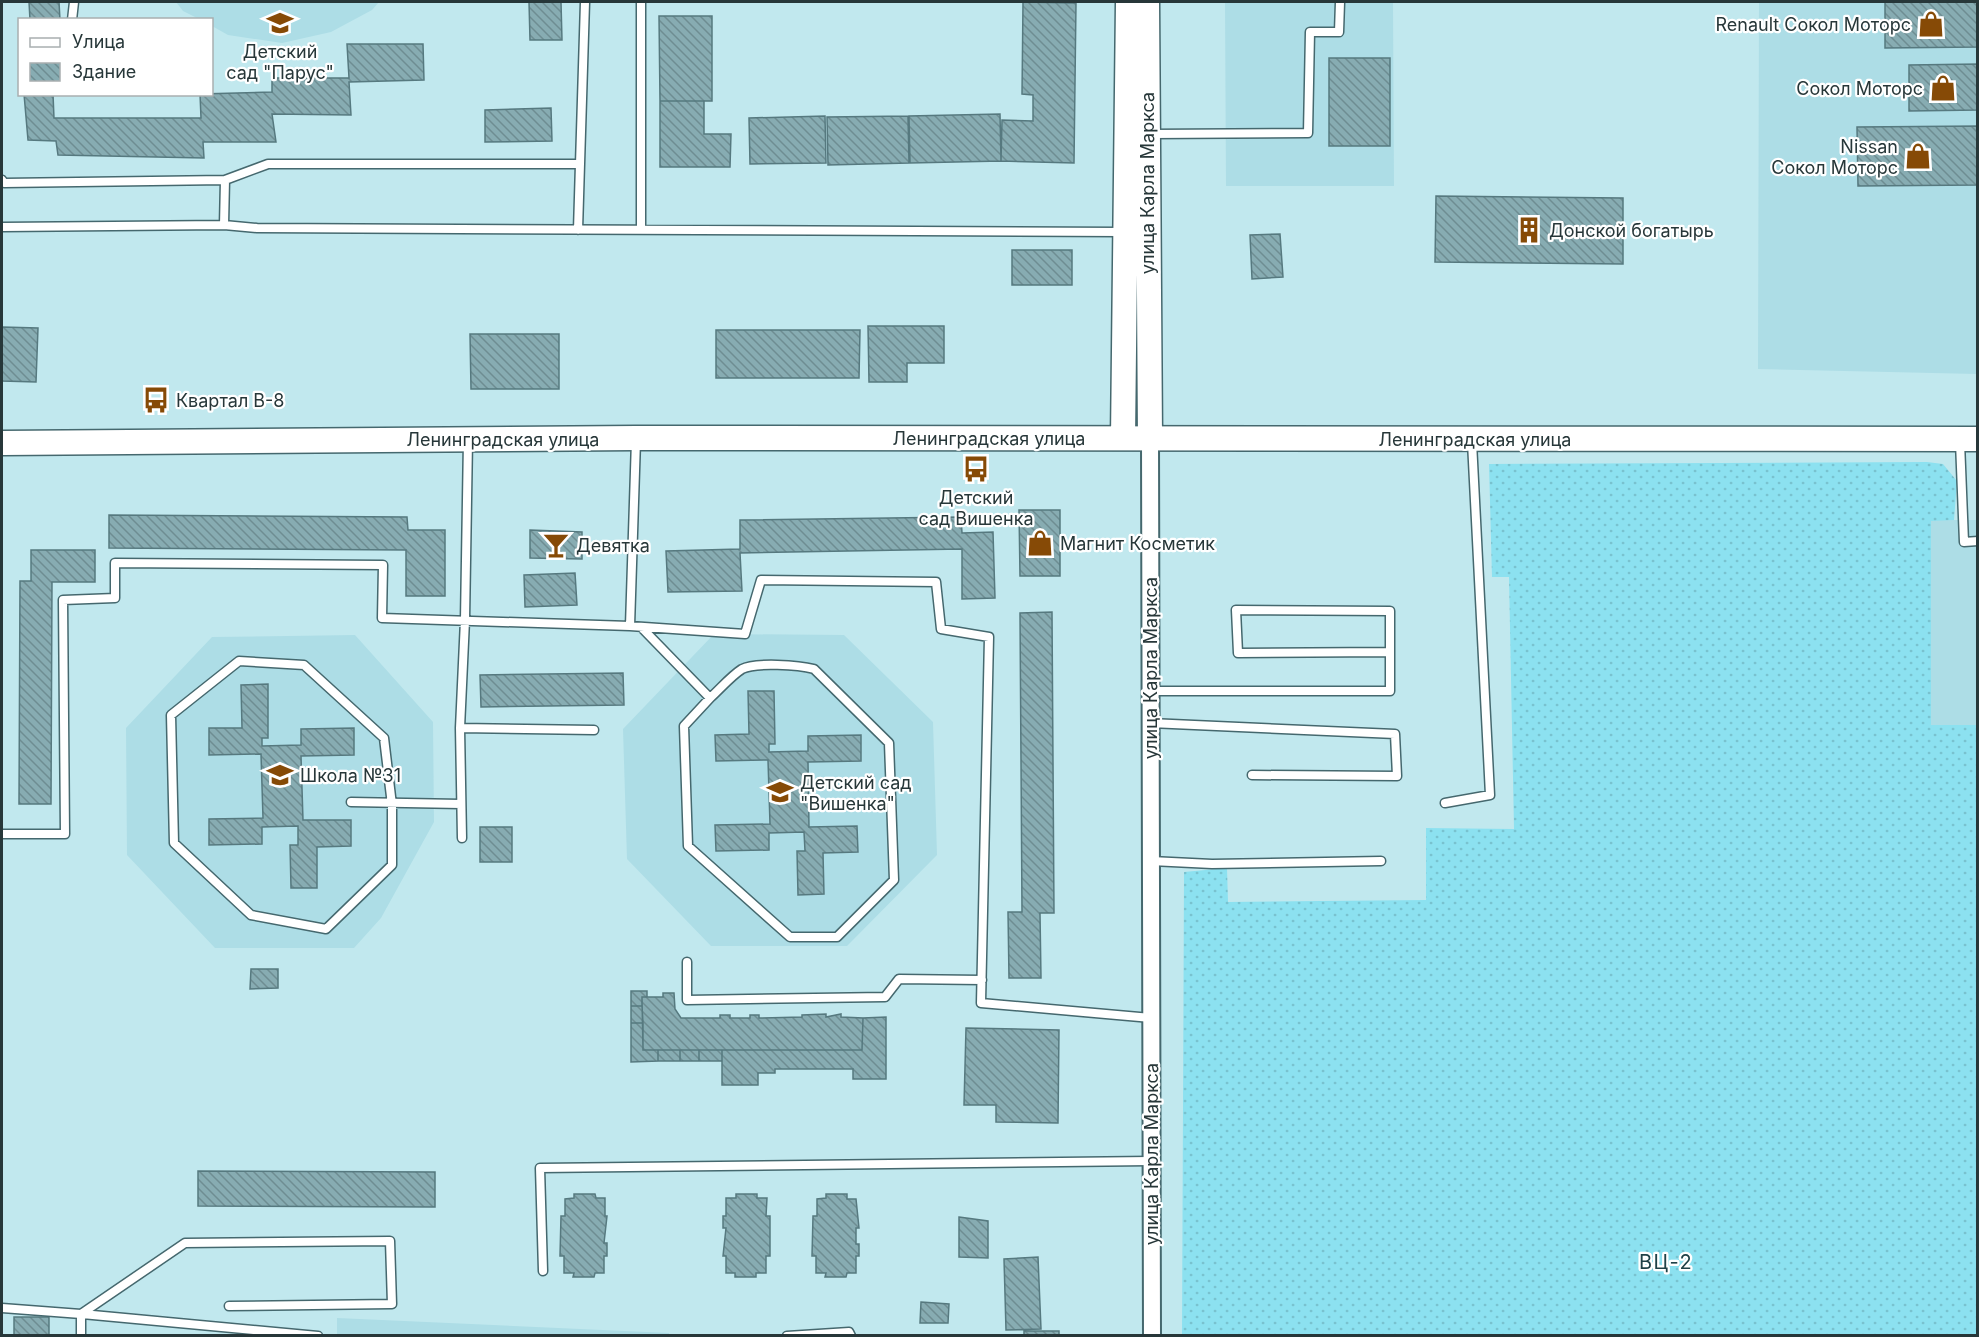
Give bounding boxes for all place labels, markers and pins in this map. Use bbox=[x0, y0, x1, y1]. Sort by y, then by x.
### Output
school or university icon: Детский сад "Парус" bbox=[265, 8, 295, 38]
shop icon: Renault Сокол Моторс bbox=[1916, 9, 1946, 39]
place label: Renault Сокол Моторс bbox=[1715, 14, 1911, 35]
place label: Детский сад "Парус" bbox=[226, 41, 334, 83]
shop icon: Сокол Моторс bbox=[1928, 73, 1958, 103]
place label: Сокол Моторс bbox=[1796, 78, 1923, 99]
place label: Nissan Сокол Моторс bbox=[1771, 136, 1898, 178]
shop icon: Nissan Сокол Моторс bbox=[1903, 141, 1933, 171]
building icon: Донской богатырь bbox=[1514, 215, 1544, 245]
place label: Донской богатырь bbox=[1549, 220, 1714, 241]
bus stop icon: Квартал В-8 bbox=[141, 385, 171, 415]
place label: Квартал В-8 bbox=[176, 390, 285, 411]
bus stop icon: Детский сад Вишенка bbox=[961, 454, 991, 484]
place label: Детский сад Вишенка bbox=[918, 487, 1034, 529]
shop icon: Магнит Косметик bbox=[1025, 528, 1055, 558]
bar icon: Девятка bbox=[541, 530, 571, 560]
place label: Магнит Косметик bbox=[1060, 533, 1215, 554]
place label: Девятка bbox=[576, 535, 650, 556]
school or university icon: Школа №31 bbox=[265, 760, 295, 790]
place label: Школа №31 bbox=[300, 765, 401, 786]
place label: Детский сад "Вишенка" bbox=[800, 772, 912, 814]
school or university icon: Детский сад "Вишенка" bbox=[765, 777, 795, 807]

